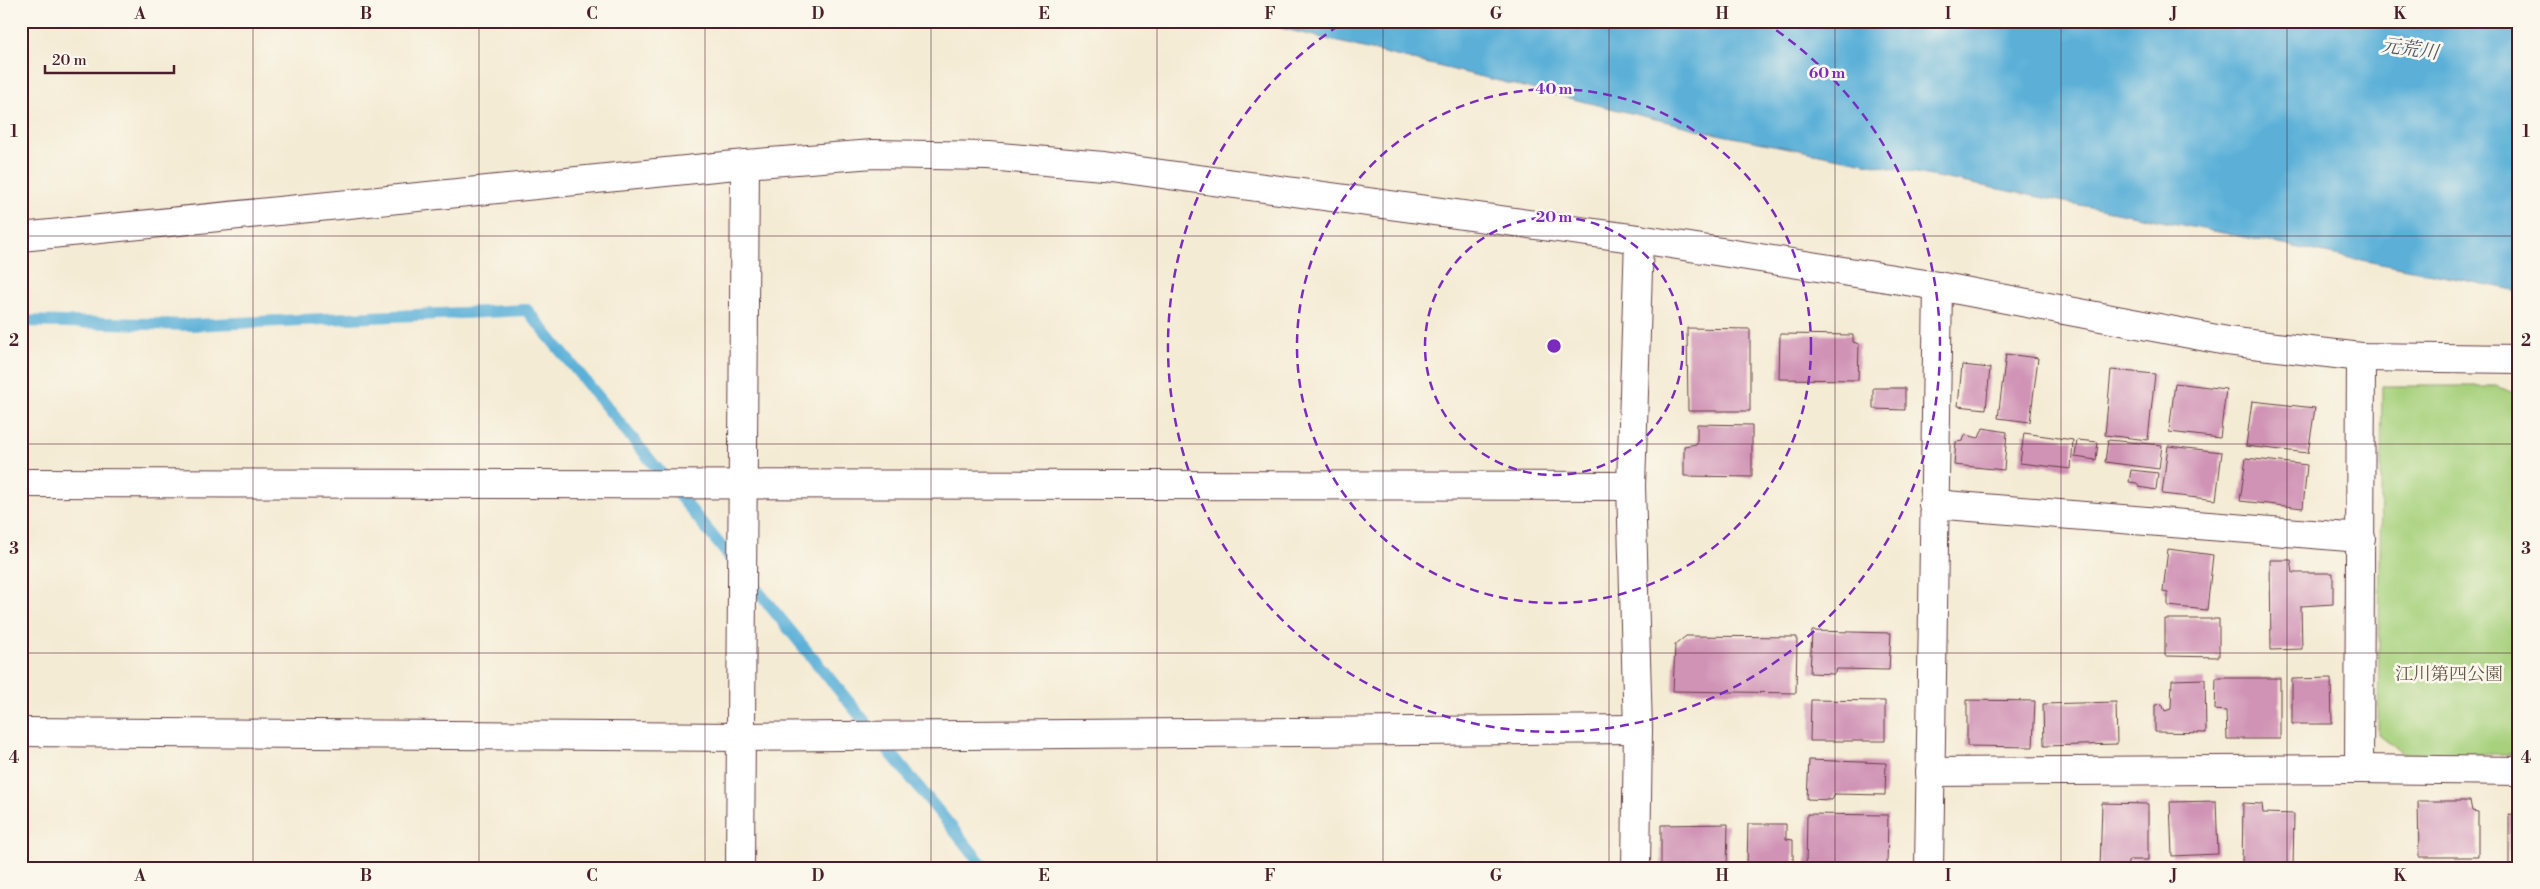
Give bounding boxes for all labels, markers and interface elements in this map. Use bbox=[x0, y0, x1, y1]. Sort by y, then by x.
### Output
text: A bbox=[133, 4, 146, 24]
text: B bbox=[360, 4, 372, 24]
text: C bbox=[586, 4, 598, 24]
text: D bbox=[812, 4, 825, 24]
text: E bbox=[1038, 4, 1050, 24]
text: F bbox=[1264, 4, 1276, 24]
text: G bbox=[1490, 4, 1503, 24]
text: H bbox=[1715, 4, 1729, 24]
text: I bbox=[1945, 4, 1951, 24]
text: J bbox=[2169, 4, 2177, 24]
text: K bbox=[2394, 4, 2408, 24]
water label: 元荒川 bbox=[2380, 33, 2442, 65]
scale bar bbox=[45, 42, 174, 74]
text: 20 m bbox=[52, 51, 87, 70]
text: 60 m bbox=[1809, 64, 1846, 83]
text: 40 m bbox=[1535, 80, 1573, 99]
text: 1 bbox=[10, 122, 18, 142]
text: 1 bbox=[2522, 122, 2530, 142]
text: 20 m bbox=[1536, 208, 1573, 227]
text: 2 bbox=[9, 331, 19, 351]
text: 2 bbox=[2521, 331, 2531, 351]
centre of rings bbox=[1545, 337, 1563, 355]
text: 3 bbox=[9, 539, 19, 559]
text: 3 bbox=[2521, 539, 2531, 559]
park label: 江川第四公園 bbox=[2395, 663, 2503, 686]
text: 4 bbox=[9, 748, 20, 768]
text: 4 bbox=[2521, 748, 2532, 768]
text: A bbox=[133, 866, 146, 886]
text: B bbox=[360, 866, 372, 886]
text: C bbox=[586, 866, 598, 886]
text: D bbox=[812, 866, 825, 886]
text: E bbox=[1038, 866, 1050, 886]
text: F bbox=[1264, 866, 1276, 886]
text: G bbox=[1490, 866, 1503, 886]
text: H bbox=[1715, 866, 1729, 886]
text: I bbox=[1945, 866, 1951, 886]
text: J bbox=[2169, 866, 2177, 886]
text: K bbox=[2394, 866, 2408, 886]

